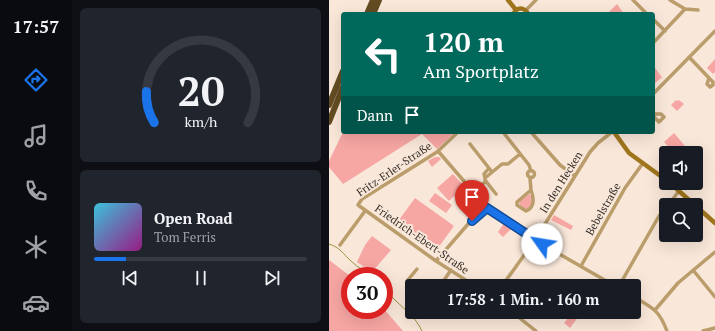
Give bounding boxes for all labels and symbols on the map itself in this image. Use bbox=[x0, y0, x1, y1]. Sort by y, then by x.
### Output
street label: Fritz-Erler-Straße bbox=[354, 138, 435, 199]
street label: In den Hecken bbox=[536, 148, 586, 215]
pin bbox=[455, 180, 489, 221]
street label: Bebelstraße bbox=[582, 180, 624, 238]
street label: Friedrich-Ebert-Straße bbox=[372, 201, 472, 277]
position arrow bbox=[521, 223, 563, 265]
speed limit sign: 30 bbox=[341, 267, 393, 319]

